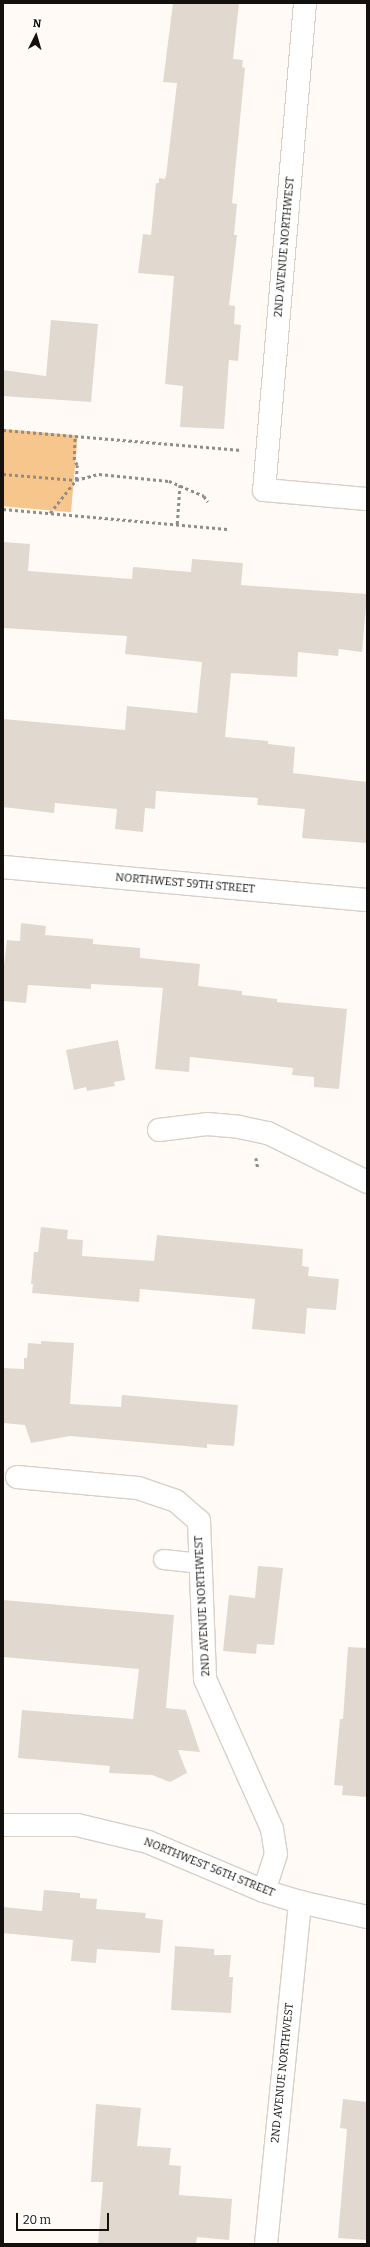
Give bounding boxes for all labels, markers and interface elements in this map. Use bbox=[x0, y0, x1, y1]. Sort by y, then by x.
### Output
north arrow bbox=[16, 16, 56, 56]
text: N bbox=[32, 17, 42, 30]
street label: 2ND AVENUE NORTHWEST bbox=[272, 176, 298, 318]
street label: NORTHWEST 59TH STREET bbox=[115, 871, 255, 897]
street label: 2ND AVENUE NORTHWEST bbox=[193, 1535, 213, 1677]
street label: NORTHWEST 56TH STREET bbox=[142, 1836, 276, 1900]
street label: 2ND AVENUE NORTHWEST bbox=[269, 2002, 297, 2144]
scale bar bbox=[18, 2205, 111, 2231]
text: 20 m bbox=[23, 2213, 51, 2227]

